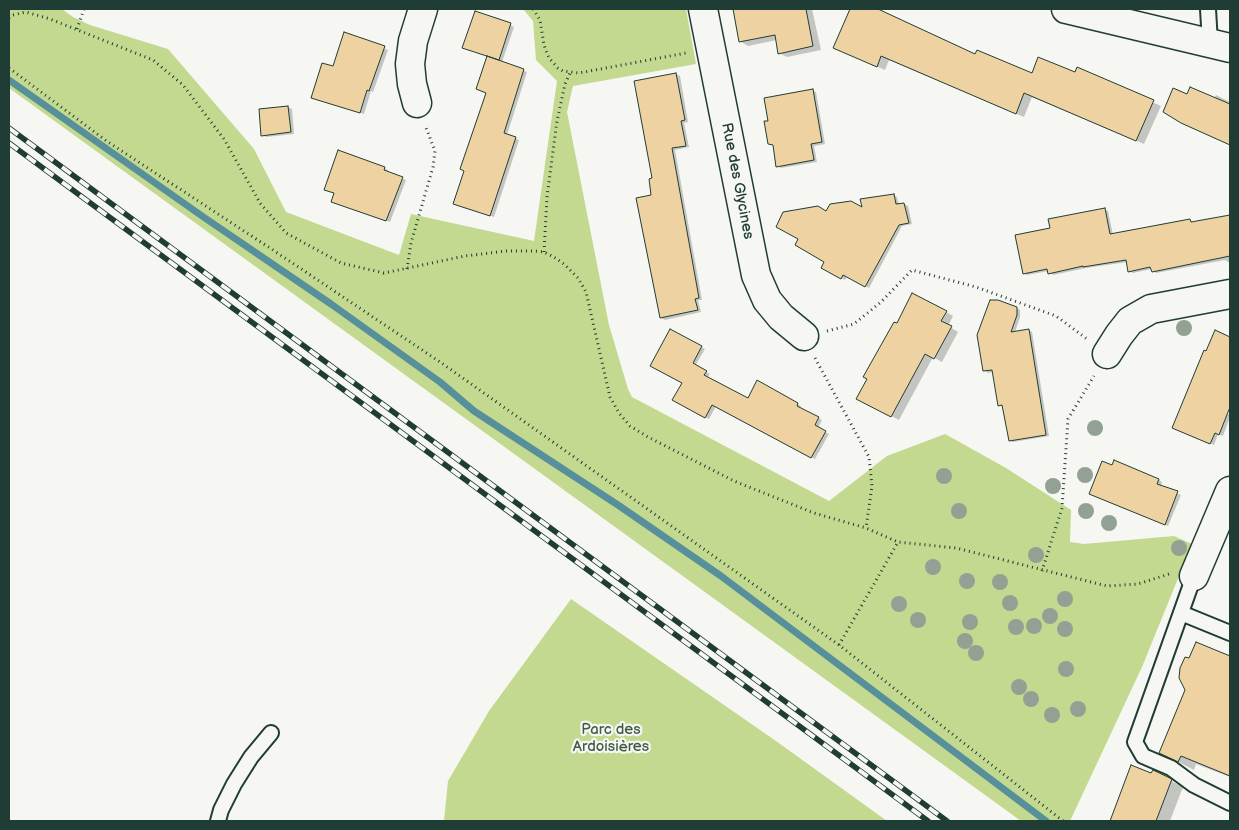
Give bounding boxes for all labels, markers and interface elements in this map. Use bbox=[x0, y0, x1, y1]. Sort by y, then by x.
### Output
street label: Rue des Glycines bbox=[717, 121, 757, 241]
park label: Parc des Ardoisières bbox=[573, 721, 649, 756]

